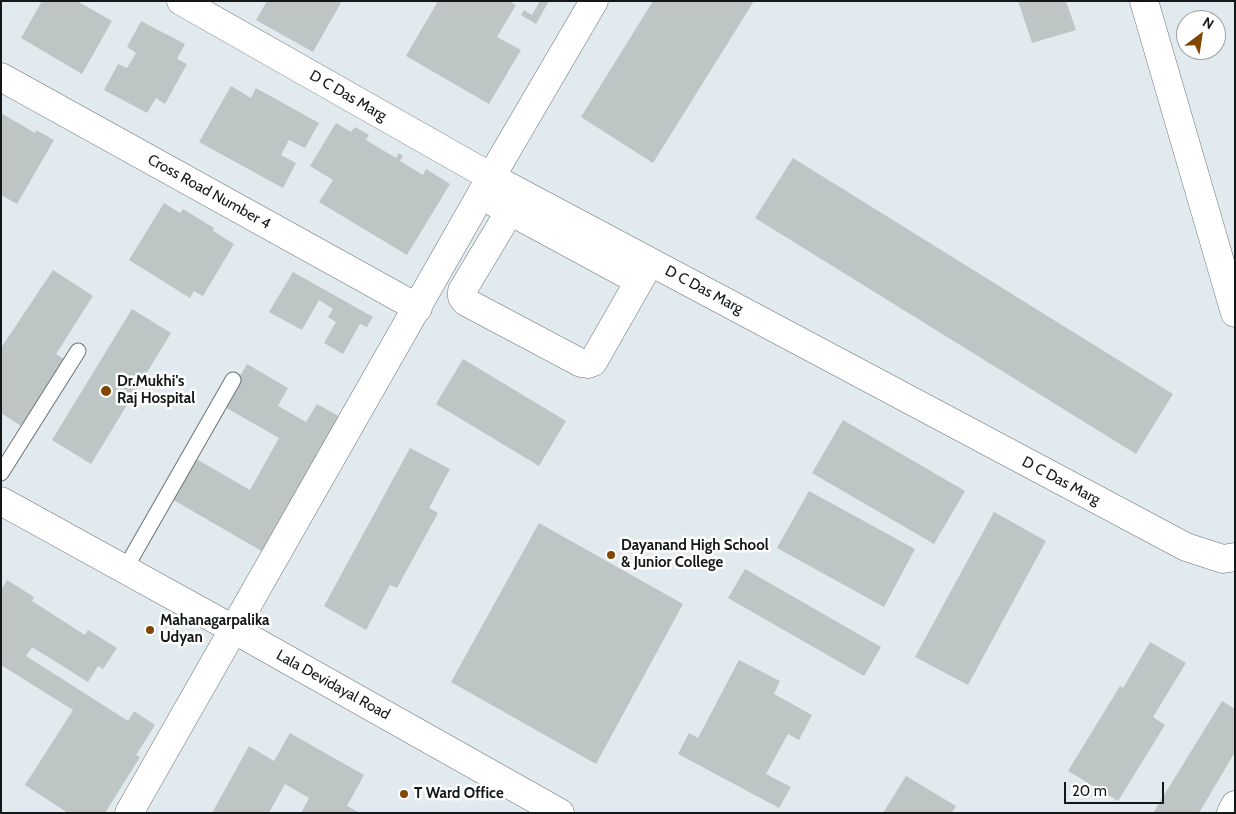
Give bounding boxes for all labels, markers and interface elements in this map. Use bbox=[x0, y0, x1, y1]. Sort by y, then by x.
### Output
north arrow bbox=[1176, 10, 1226, 60]
text: N bbox=[1199, 13, 1217, 33]
street label: D C Das Marg bbox=[306, 67, 390, 125]
street label: Cross Road Number 4 bbox=[144, 151, 274, 233]
street label: D C Das Marg bbox=[662, 262, 746, 318]
place label: Dr.Mukhi's Raj Hospital bbox=[117, 373, 195, 408]
marker: Dr.Mukhi's Raj Hospital bbox=[99, 384, 113, 398]
street label: D C Das Marg bbox=[1019, 453, 1103, 509]
place label: Dayanand High School & Junior College bbox=[621, 537, 769, 572]
marker: Dayanand High School & Junior College bbox=[605, 549, 617, 561]
place label: Mahanagarpalika Udyan bbox=[160, 612, 270, 647]
marker: Mahanagarpalika Udyan bbox=[144, 624, 156, 636]
street label: Lala Devidayal Road bbox=[273, 646, 393, 724]
scale bar bbox=[1066, 772, 1166, 804]
text: 20 m bbox=[1072, 782, 1107, 800]
place label: T Ward Office bbox=[414, 785, 504, 803]
marker: T Ward Office bbox=[398, 788, 410, 800]

